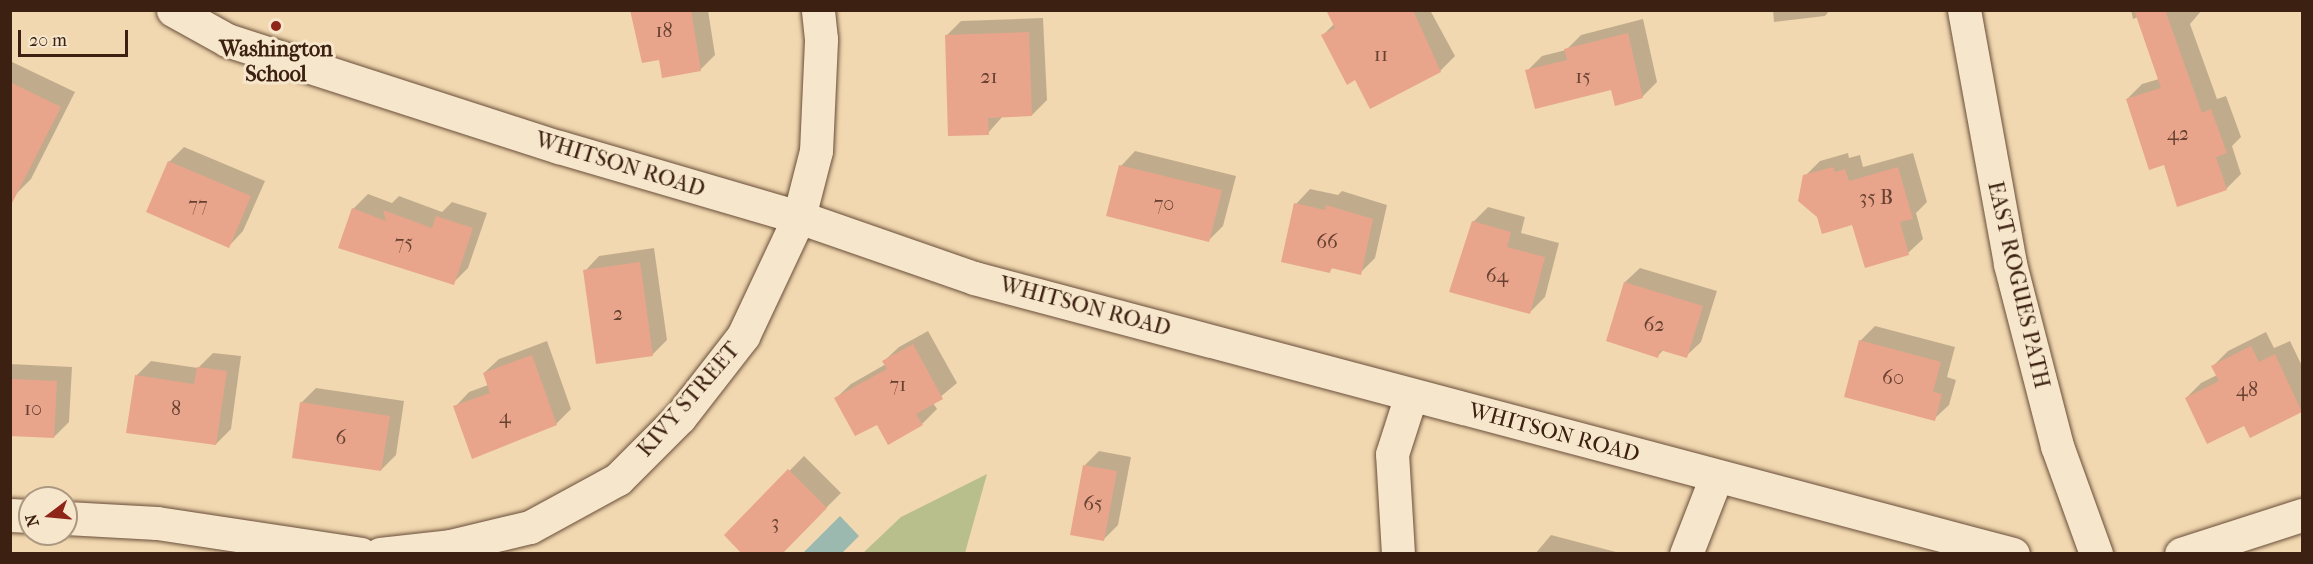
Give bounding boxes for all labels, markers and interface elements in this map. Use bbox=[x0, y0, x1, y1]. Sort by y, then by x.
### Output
scale bar bbox=[21, 18, 130, 56]
house number: 18 bbox=[655, 18, 673, 42]
marker: Washington School bbox=[269, 19, 283, 33]
text: 20 m bbox=[29, 30, 67, 51]
place label: Washington School bbox=[219, 36, 333, 88]
house number: 11 bbox=[1374, 42, 1388, 66]
house number: 21 bbox=[980, 64, 998, 88]
house number: 15 bbox=[1575, 64, 1591, 88]
house number: 42 bbox=[2167, 121, 2189, 145]
street label: WHITSON ROAD bbox=[532, 127, 708, 203]
street label: EAST ROGUES PATH bbox=[1981, 179, 2055, 391]
house number: 35 B bbox=[1859, 185, 1893, 209]
house number: 70 bbox=[1154, 191, 1174, 215]
house number: 77 bbox=[188, 192, 208, 216]
house number: 66 bbox=[1316, 229, 1338, 253]
house number: 75 bbox=[395, 230, 413, 254]
house number: 64 bbox=[1486, 263, 1508, 287]
street label: WHITSON ROAD bbox=[997, 272, 1173, 342]
house number: 2 bbox=[613, 301, 623, 325]
house number: 62 bbox=[1643, 312, 1665, 336]
street label: KIVY STREET bbox=[632, 337, 746, 463]
house number: 60 bbox=[1882, 365, 1904, 389]
house number: 71 bbox=[890, 372, 906, 396]
house number: 48 bbox=[2236, 377, 2258, 401]
house number: 10 bbox=[24, 396, 42, 420]
house number: 8 bbox=[171, 396, 181, 420]
street label: WHITSON ROAD bbox=[1466, 398, 1642, 468]
house number: 4 bbox=[499, 404, 511, 428]
house number: 6 bbox=[336, 425, 346, 449]
north arrow bbox=[18, 486, 78, 546]
house number: 65 bbox=[1083, 491, 1103, 515]
house number: 3 bbox=[771, 510, 779, 534]
text: N bbox=[21, 512, 43, 529]

